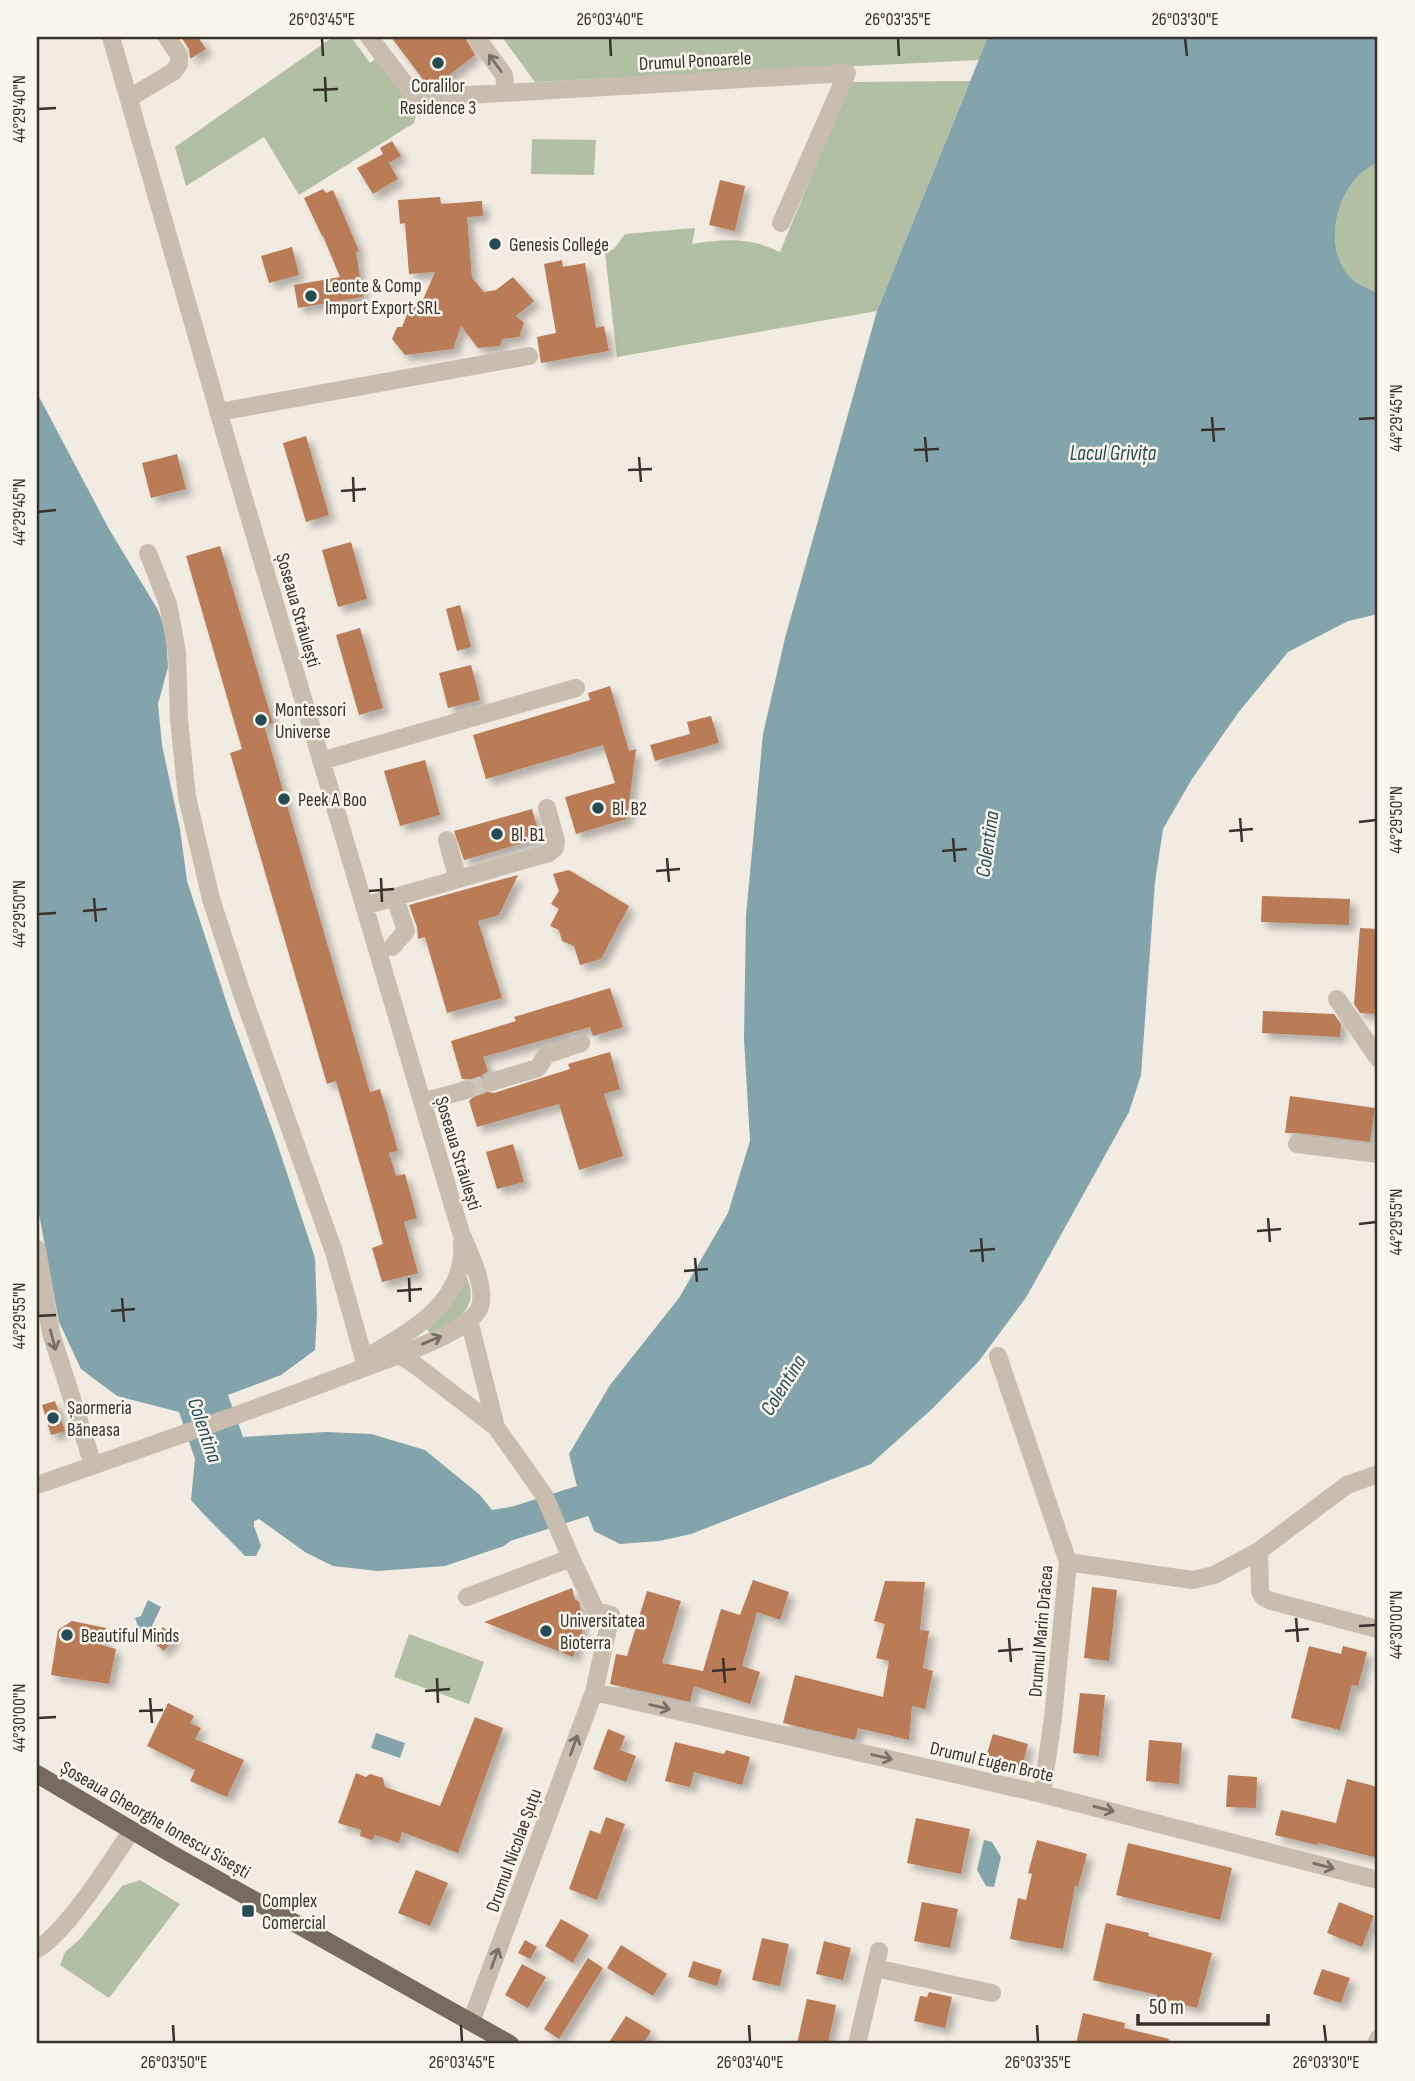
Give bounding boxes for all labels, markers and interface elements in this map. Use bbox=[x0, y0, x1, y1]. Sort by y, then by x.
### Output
text: 26°03'45"E bbox=[289, 9, 355, 30]
text: 26°03'40"E bbox=[576, 9, 644, 30]
text: 26°03'35"E bbox=[865, 9, 931, 30]
text: 26°03'30"E bbox=[1151, 9, 1219, 30]
street label: Drumul Ponoarele bbox=[638, 47, 752, 76]
one-way arrow bbox=[488, 54, 503, 73]
marker: Coralilor Residence 3 bbox=[430, 55, 446, 71]
text: 44°29'40"N bbox=[9, 75, 30, 143]
place label: Coralilor Residence 3 bbox=[400, 75, 476, 120]
place label: Genesis College bbox=[509, 234, 609, 257]
marker: Genesis College bbox=[487, 236, 503, 252]
place label: Leonte & Comp Import Export SRL bbox=[325, 275, 440, 320]
marker: Leonte & Comp Import Export SRL bbox=[303, 288, 319, 304]
text: 44°29'45"N bbox=[1386, 384, 1407, 452]
water label: Lacul Grivița bbox=[1070, 441, 1157, 466]
text: 44°29'45"N bbox=[9, 478, 30, 546]
street label: Șoseaua Străulești bbox=[270, 551, 325, 670]
place label: Montessori Universe bbox=[275, 699, 346, 744]
marker: Montessori Universe bbox=[253, 712, 269, 728]
text: 44°29'50"N bbox=[1386, 786, 1407, 854]
place label: Peek A Boo bbox=[298, 789, 367, 812]
marker: Peek A Boo bbox=[276, 791, 292, 807]
place label: Bl. B2 bbox=[612, 798, 647, 821]
marker: Bl. B2 bbox=[590, 800, 606, 816]
water label: Colentina bbox=[970, 809, 1005, 879]
place label: Bl. B1 bbox=[511, 824, 545, 847]
marker: Bl. B1 bbox=[489, 826, 505, 842]
text: 44°29'50"N bbox=[9, 880, 30, 948]
street label: Șoseaua Străulești bbox=[429, 1094, 486, 1213]
text: 44°29'55"N bbox=[1386, 1189, 1407, 1255]
text: 44°29'55"N bbox=[9, 1283, 30, 1349]
one-way arrow bbox=[47, 1329, 60, 1351]
one-way arrow bbox=[421, 1333, 442, 1346]
water label: Colentina bbox=[755, 1350, 812, 1420]
water label: Colentina bbox=[182, 1395, 227, 1466]
place label: Șaormeria Băneasa bbox=[67, 1397, 132, 1442]
marker: Șaormeria Băneasa bbox=[45, 1410, 61, 1426]
street label: Drumul Marin Drăcea bbox=[1024, 1564, 1059, 1698]
text: 44°30'00"N bbox=[1386, 1591, 1407, 1659]
place label: Universitatea Bioterra bbox=[560, 1610, 645, 1655]
marker: Universitatea Bioterra bbox=[538, 1623, 554, 1639]
place label: Beautiful Minds bbox=[81, 1625, 180, 1648]
marker: Beautiful Minds bbox=[59, 1627, 75, 1643]
text: 44°30'00"N bbox=[9, 1684, 30, 1752]
one-way arrow bbox=[648, 1701, 671, 1714]
one-way arrow bbox=[569, 1735, 581, 1757]
street label: Drumul Eugen Brote bbox=[928, 1737, 1056, 1788]
one-way arrow bbox=[870, 1751, 893, 1765]
street label: Șoseaua Gheorghe Ionescu Sisești bbox=[56, 1756, 254, 1884]
street label: Drumul Nicolae Șuțu bbox=[481, 1786, 547, 1915]
one-way arrow bbox=[1092, 1803, 1115, 1816]
one-way arrow bbox=[1312, 1860, 1335, 1873]
place label: Complex Comercial bbox=[262, 1890, 326, 1935]
marker: Complex Comercial bbox=[240, 1903, 256, 1919]
one-way arrow bbox=[490, 1948, 502, 1970]
scale bar bbox=[1138, 1983, 1268, 2027]
text: 50 m bbox=[1149, 1995, 1184, 2020]
text: 26°03'50"E bbox=[141, 2052, 207, 2073]
text: 26°03'45"E bbox=[429, 2052, 495, 2073]
text: 26°03'40"E bbox=[716, 2052, 784, 2073]
text: 26°03'35"E bbox=[1005, 2052, 1071, 2073]
text: 26°03'30"E bbox=[1292, 2052, 1360, 2073]

